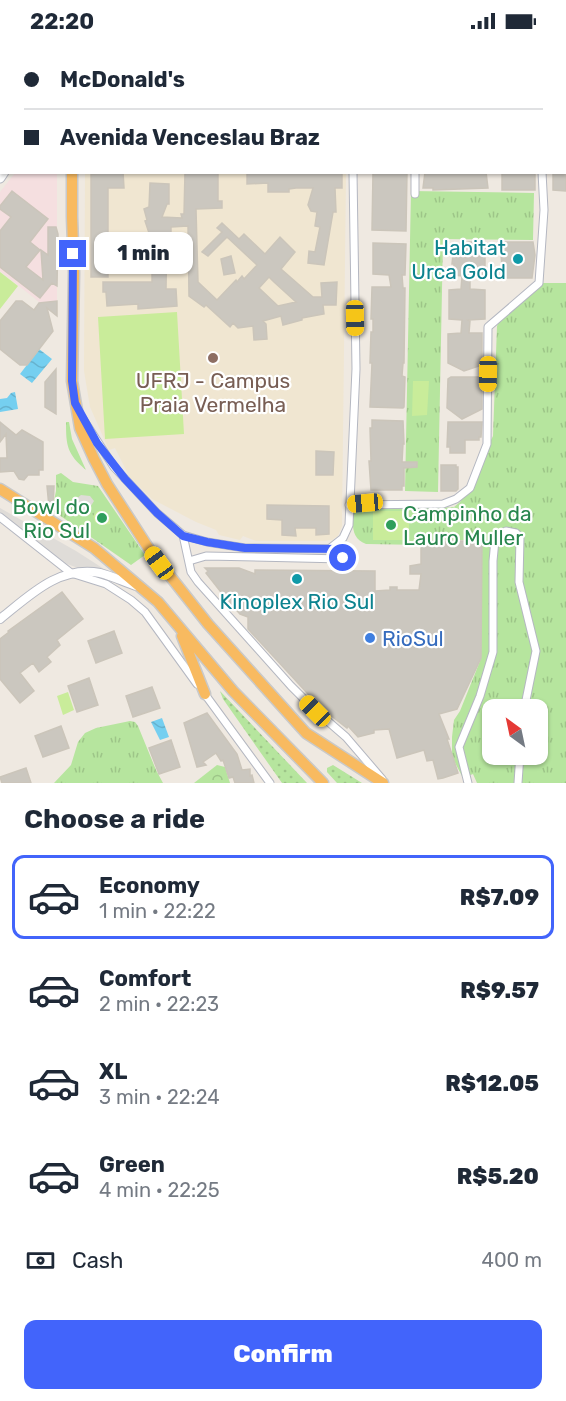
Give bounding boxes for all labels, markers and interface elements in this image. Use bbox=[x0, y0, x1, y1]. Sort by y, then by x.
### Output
text: 22:20 bbox=[30, 8, 94, 35]
text: McDonald's bbox=[60, 66, 185, 93]
text: Avenida Venceslau Braz bbox=[60, 124, 320, 151]
callout: 1 min bbox=[94, 233, 193, 275]
place label: Habitat Urca Gold bbox=[411, 235, 506, 284]
route end bbox=[59, 240, 86, 267]
text: 1 min bbox=[117, 241, 170, 265]
marker: Habitat Urca Gold bbox=[511, 252, 525, 266]
car bbox=[346, 300, 364, 336]
marker: UFRJ - Campus Praia Vermelha bbox=[206, 351, 220, 365]
car bbox=[479, 356, 497, 392]
place label: UFRJ - Campus Praia Vermelha bbox=[136, 368, 290, 417]
car bbox=[346, 492, 384, 514]
place label: Bowl do Rio Sul bbox=[13, 494, 90, 543]
place label: Campinho da Lauro Muller bbox=[403, 501, 532, 550]
marker: Bowl do Rio Sul bbox=[95, 511, 109, 525]
marker: Campinho da Lauro Muller bbox=[384, 518, 398, 532]
car bbox=[141, 543, 177, 583]
route start bbox=[329, 544, 356, 571]
marker: Kinoplex Rio Sul bbox=[290, 572, 304, 586]
place label: Kinoplex Rio Sul bbox=[220, 589, 374, 614]
place label: RioSul bbox=[382, 626, 444, 651]
marker: RioSul bbox=[363, 631, 377, 645]
car bbox=[296, 692, 334, 730]
north arrow bbox=[482, 699, 548, 765]
map controls bbox=[482, 699, 548, 765]
text: Choose a ride bbox=[24, 803, 205, 835]
icon: car bbox=[27, 870, 81, 924]
text: Economy bbox=[99, 872, 200, 899]
text: R$7.09 bbox=[460, 884, 539, 911]
text: 1 min · 22:22 bbox=[99, 899, 216, 923]
icon: car bbox=[27, 963, 81, 1017]
text: Comfort bbox=[99, 965, 191, 992]
text: R$9.57 bbox=[460, 977, 539, 1004]
text: 2 min · 22:23 bbox=[99, 992, 219, 1016]
icon: car bbox=[27, 1056, 81, 1110]
text: XL bbox=[99, 1058, 127, 1085]
text: R$12.05 bbox=[445, 1070, 539, 1097]
text: 3 min · 22:24 bbox=[99, 1085, 220, 1109]
icon: car bbox=[27, 1149, 81, 1203]
text: Green bbox=[99, 1151, 165, 1178]
text: R$5.20 bbox=[457, 1163, 539, 1190]
text: 4 min · 22:25 bbox=[99, 1178, 220, 1202]
icon: cash bbox=[24, 1244, 57, 1277]
text: Cash bbox=[72, 1247, 123, 1274]
text: 400 m bbox=[482, 1248, 542, 1272]
button: Confirm bbox=[24, 1320, 542, 1389]

